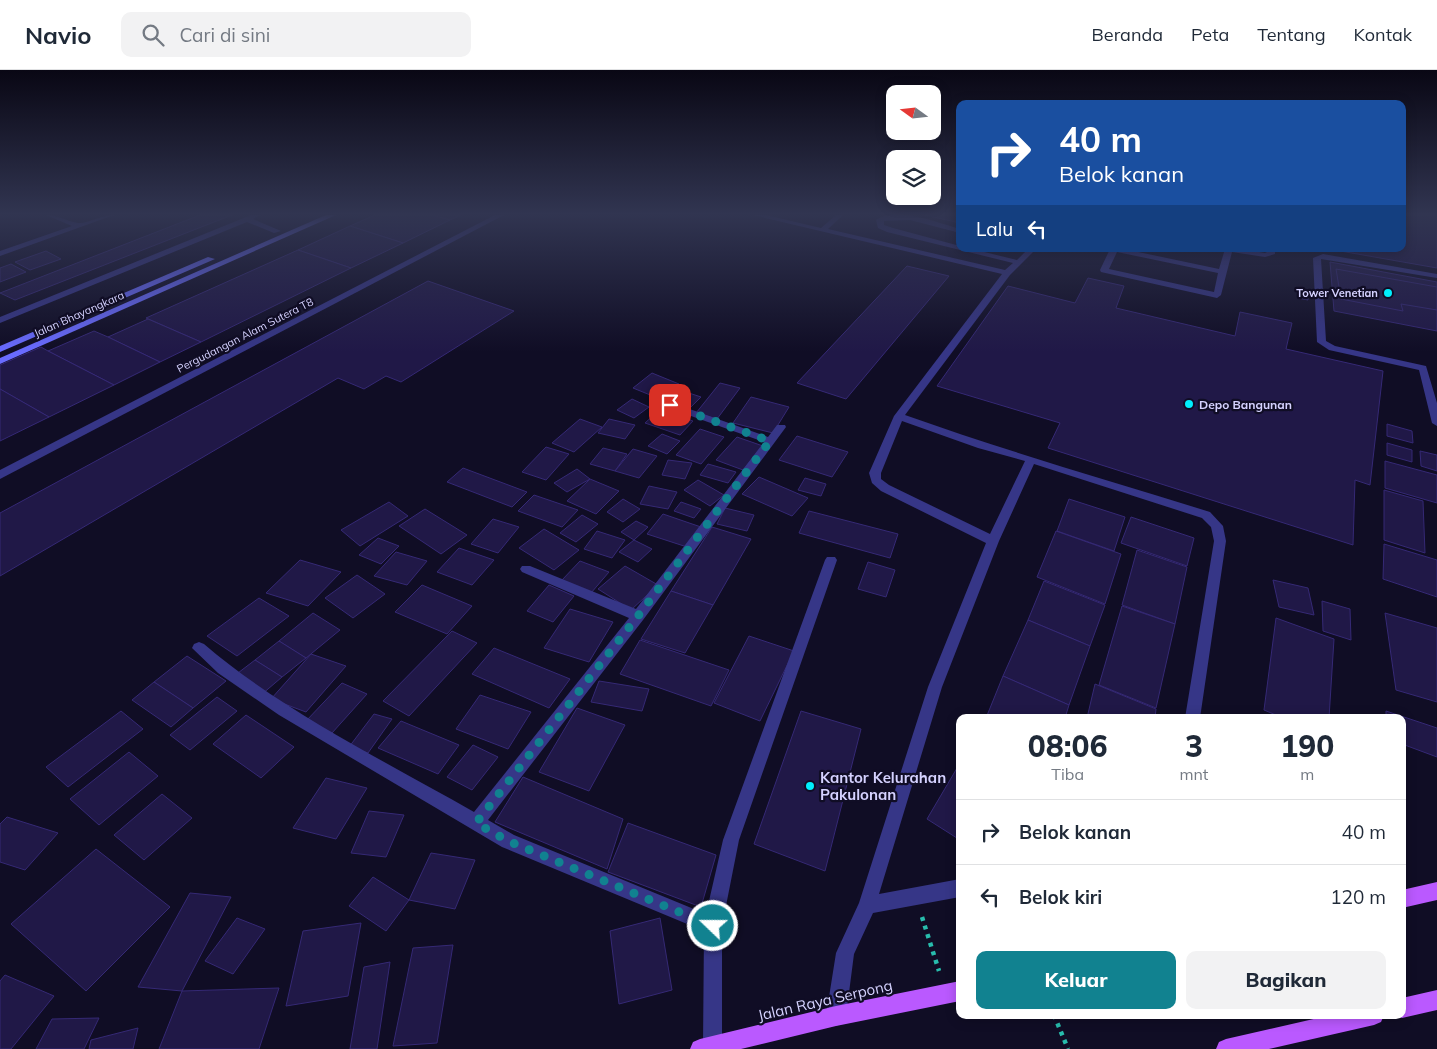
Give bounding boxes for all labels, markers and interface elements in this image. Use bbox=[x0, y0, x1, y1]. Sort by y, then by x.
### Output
search box bbox=[121, 12, 471, 57]
text: Navio bbox=[25, 20, 91, 50]
icon: search bbox=[139, 21, 167, 49]
text: Cari di sini bbox=[179, 23, 270, 47]
text: Beranda bbox=[1092, 23, 1163, 46]
text: Peta bbox=[1191, 23, 1229, 46]
text: Tentang bbox=[1257, 23, 1326, 46]
text: Kontak bbox=[1354, 23, 1412, 46]
north arrow bbox=[886, 85, 941, 140]
map controls bbox=[886, 85, 941, 205]
text: 40 m bbox=[1059, 117, 1142, 161]
icon: right bbox=[976, 120, 1041, 185]
button: layers bbox=[886, 150, 941, 205]
text: Belok kanan bbox=[1059, 160, 1184, 188]
icon: left bbox=[1023, 215, 1051, 243]
text: Lalu bbox=[976, 217, 1013, 241]
place label: Tower Venetian bbox=[1296, 286, 1378, 300]
marker: Tower Venetian bbox=[1382, 287, 1394, 299]
street label: Jalan Bhayangkara bbox=[32, 288, 126, 340]
street label: Pergudangan Alam Sutera T8 bbox=[174, 294, 316, 376]
pin bbox=[649, 384, 691, 426]
icon: arrive bbox=[656, 391, 684, 419]
place label: Depo Bangunan bbox=[1199, 397, 1292, 412]
marker: Depo Bangunan bbox=[1183, 398, 1195, 410]
text: 08:06 bbox=[1028, 727, 1108, 765]
text: 3 bbox=[1185, 727, 1203, 765]
text: 190 bbox=[1280, 727, 1334, 765]
text: Tiba bbox=[1051, 764, 1084, 784]
text: mnt bbox=[1179, 764, 1208, 784]
text: m bbox=[1300, 764, 1314, 784]
place label: Kantor Kelurahan Pakulonan bbox=[820, 768, 946, 804]
marker: Kantor Kelurahan Pakulonan bbox=[804, 780, 816, 792]
icon: right bbox=[976, 818, 1004, 846]
text: Belok kanan bbox=[1019, 820, 1131, 844]
text: 40 m bbox=[1342, 820, 1386, 844]
icon: left bbox=[976, 883, 1004, 911]
text: Belok kiri bbox=[1019, 885, 1102, 909]
text: 120 m bbox=[1330, 885, 1386, 909]
position arrow bbox=[686, 899, 738, 951]
button: Keluar bbox=[976, 951, 1176, 1009]
button: Bagikan bbox=[1186, 951, 1386, 1009]
street label: Jalan Raya Serpong bbox=[756, 975, 894, 1025]

